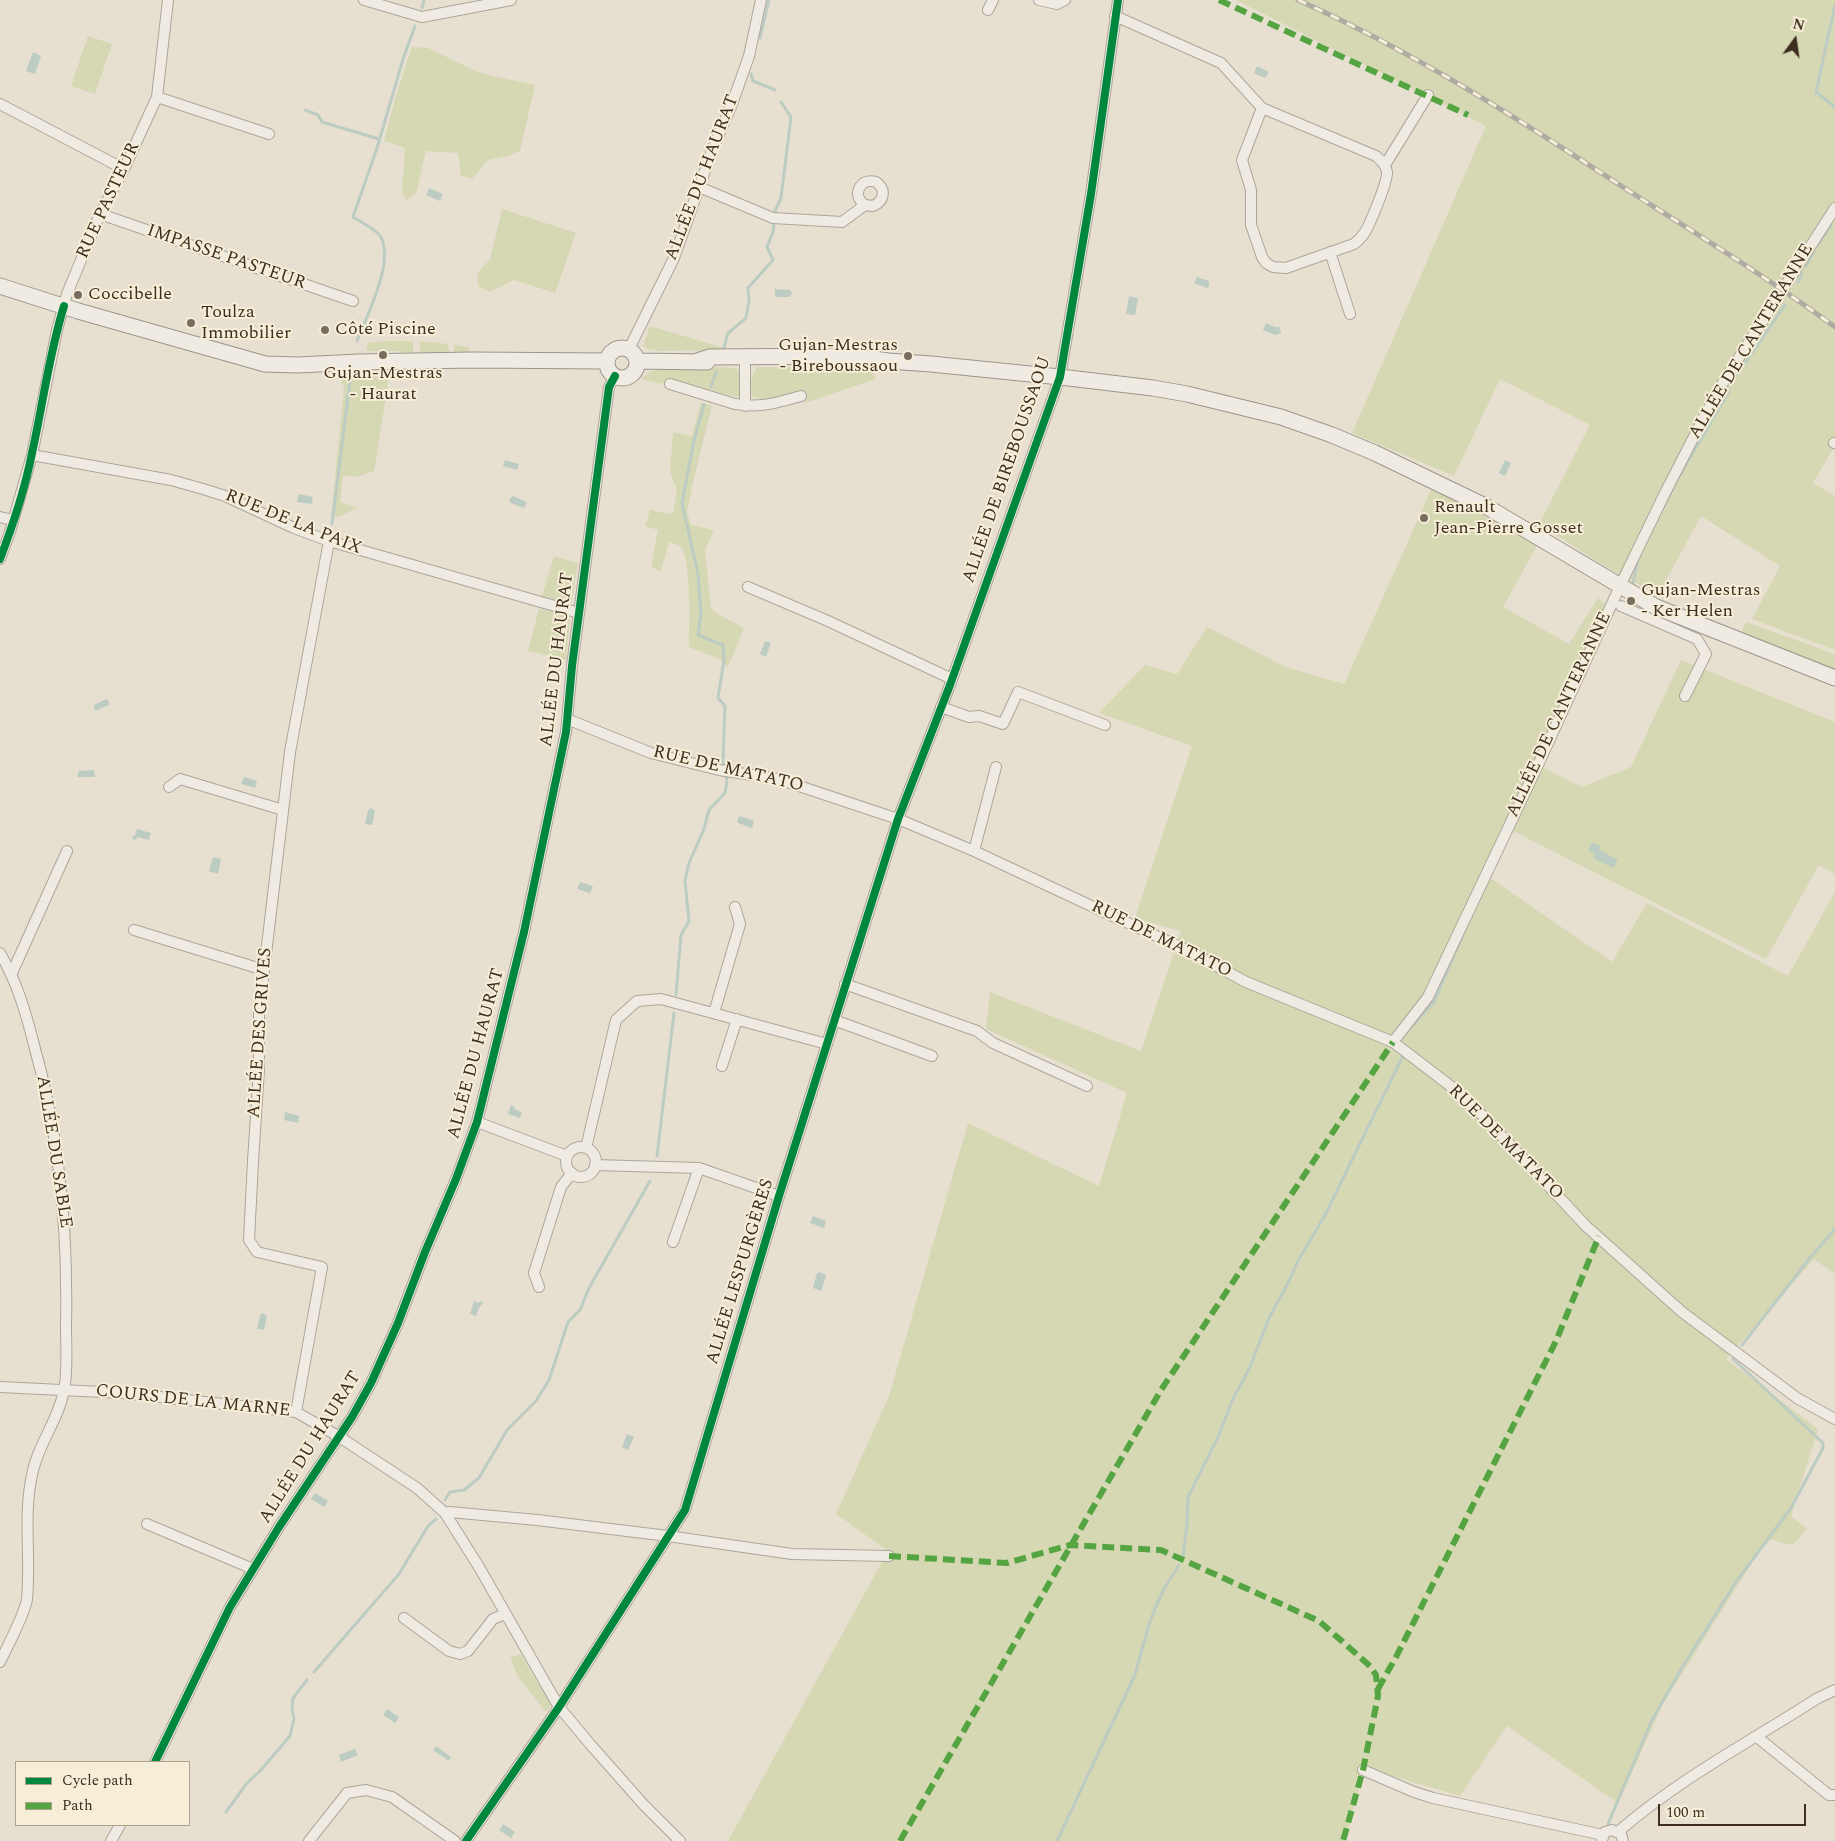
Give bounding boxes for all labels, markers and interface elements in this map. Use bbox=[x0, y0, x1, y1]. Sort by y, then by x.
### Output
text: N bbox=[1791, 13, 1807, 37]
north arrow bbox=[1770, 15, 1820, 65]
street label: ALLÉE DU HAURAT bbox=[661, 92, 745, 264]
street label: RUE PASTEUR bbox=[73, 139, 145, 263]
street label: IMPASSE PASTEUR bbox=[144, 221, 308, 295]
street label: ALLÉE DE CANTERANNE bbox=[1685, 240, 1819, 444]
place label: Coccibelle bbox=[88, 284, 172, 306]
marker: Coccibelle bbox=[72, 289, 84, 301]
place label: Toulza Immobilier bbox=[201, 302, 291, 344]
marker: Toulza Immobilier bbox=[185, 317, 197, 329]
place label: Côté Piscine bbox=[335, 319, 436, 341]
marker: Côté Piscine bbox=[319, 324, 331, 336]
place label: Gujan-Mestras - Bireboussaou bbox=[778, 335, 898, 378]
marker: Gujan-Mestras - Haurat bbox=[377, 349, 389, 361]
marker: Gujan-Mestras - Bireboussaou bbox=[902, 350, 914, 362]
street label: ALLÉE DE BIREBOUSSAOU bbox=[959, 354, 1057, 586]
place label: Gujan-Mestras - Haurat bbox=[323, 363, 443, 406]
street label: RUE DE LA PAIX bbox=[222, 486, 364, 560]
place label: Renault Jean-Pierre Gosset bbox=[1434, 497, 1583, 540]
marker: Renault Jean-Pierre Gosset bbox=[1418, 512, 1430, 524]
street label: ALLÉE DU HAURAT bbox=[537, 572, 579, 748]
place label: Gujan-Mestras - Ker Helen bbox=[1641, 580, 1761, 622]
marker: Gujan-Mestras - Ker Helen bbox=[1625, 595, 1637, 607]
street label: ALLÉE DE CANTERANNE bbox=[1503, 609, 1617, 821]
street label: RUE DE MATATO bbox=[651, 742, 805, 798]
street label: RUE DE MATATO bbox=[1087, 897, 1235, 983]
street label: ALLÉE DES GRIVES bbox=[244, 947, 278, 1119]
street label: ALLÉE DU HAURAT bbox=[444, 966, 510, 1142]
street label: ALLÉE DU SABLE bbox=[30, 1074, 76, 1230]
street label: RUE DE MATATO bbox=[1443, 1081, 1567, 1205]
street label: ALLÉE LESPURGÈRES bbox=[702, 1177, 780, 1367]
street label: ALLÉE DU HAURAT bbox=[255, 1368, 367, 1528]
street label: COURS DE LA MARNE bbox=[95, 1381, 291, 1423]
legend bbox=[15, 1761, 190, 1826]
text: Cycle path bbox=[62, 1769, 133, 1792]
text: Path bbox=[62, 1794, 93, 1817]
scale bar bbox=[1660, 1794, 1808, 1826]
text: 100 m bbox=[1666, 1801, 1705, 1824]

